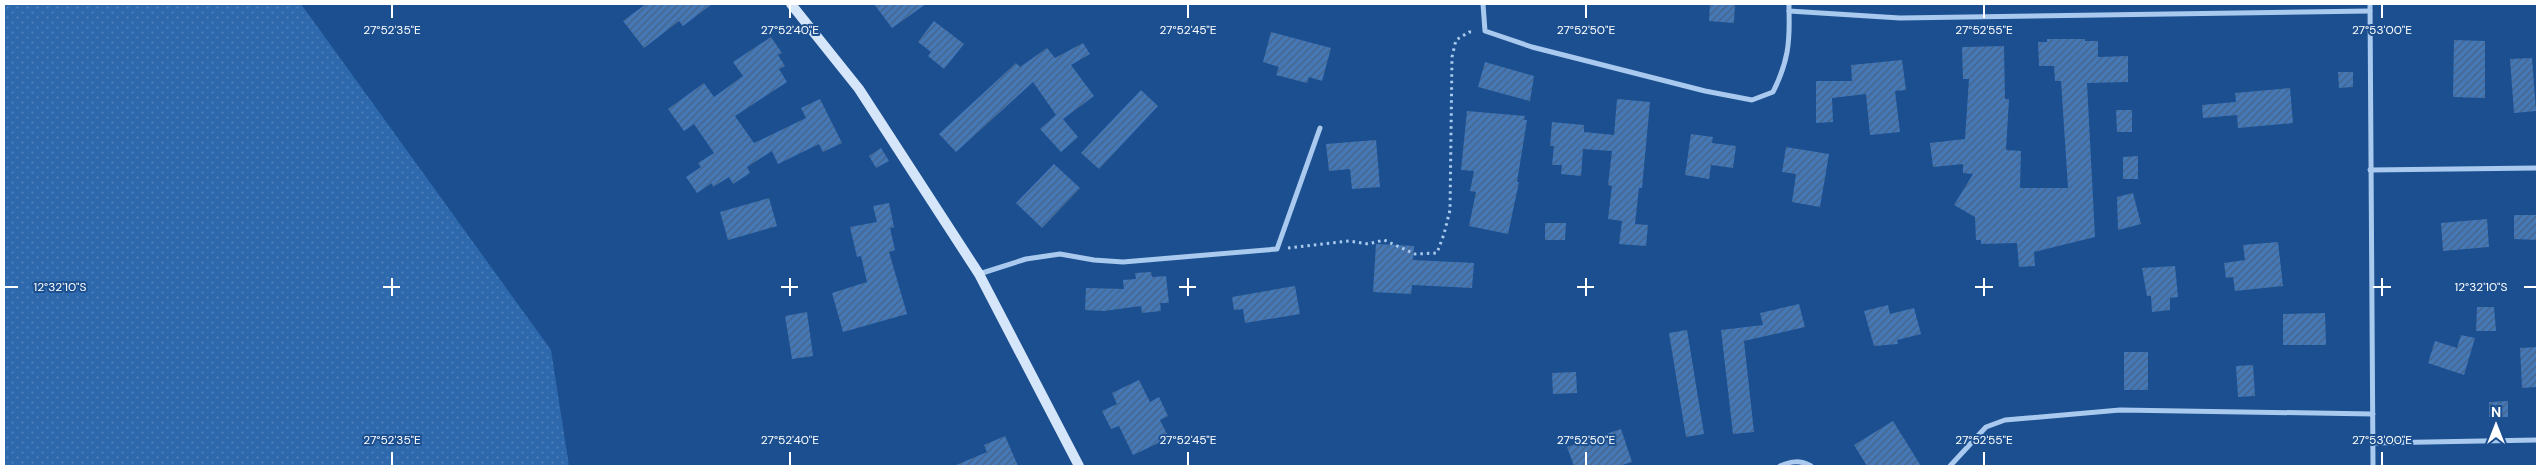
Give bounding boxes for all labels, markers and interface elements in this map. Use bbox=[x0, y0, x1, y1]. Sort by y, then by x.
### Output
text: 27°52'35"E bbox=[363, 22, 421, 38]
text: 27°52'40"E bbox=[761, 22, 819, 38]
text: 27°52'45"E bbox=[1159, 22, 1217, 38]
text: 27°52'50"E bbox=[1557, 22, 1616, 38]
text: 27°52'55"E bbox=[1955, 22, 2013, 38]
text: 27°53'00"E bbox=[2352, 22, 2412, 38]
text: 12°32'10"S bbox=[33, 279, 87, 295]
text: 12°32'10"S bbox=[2454, 279, 2508, 295]
north arrow bbox=[2471, 400, 2521, 450]
text: N bbox=[2491, 403, 2501, 421]
text: 27°52'35"E bbox=[363, 432, 421, 448]
text: 27°52'40"E bbox=[761, 432, 819, 448]
text: 27°52'45"E bbox=[1159, 432, 1217, 448]
text: 27°52'50"E bbox=[1557, 432, 1616, 448]
text: 27°52'55"E bbox=[1955, 432, 2013, 448]
text: 27°53'00"E bbox=[2352, 432, 2412, 448]

